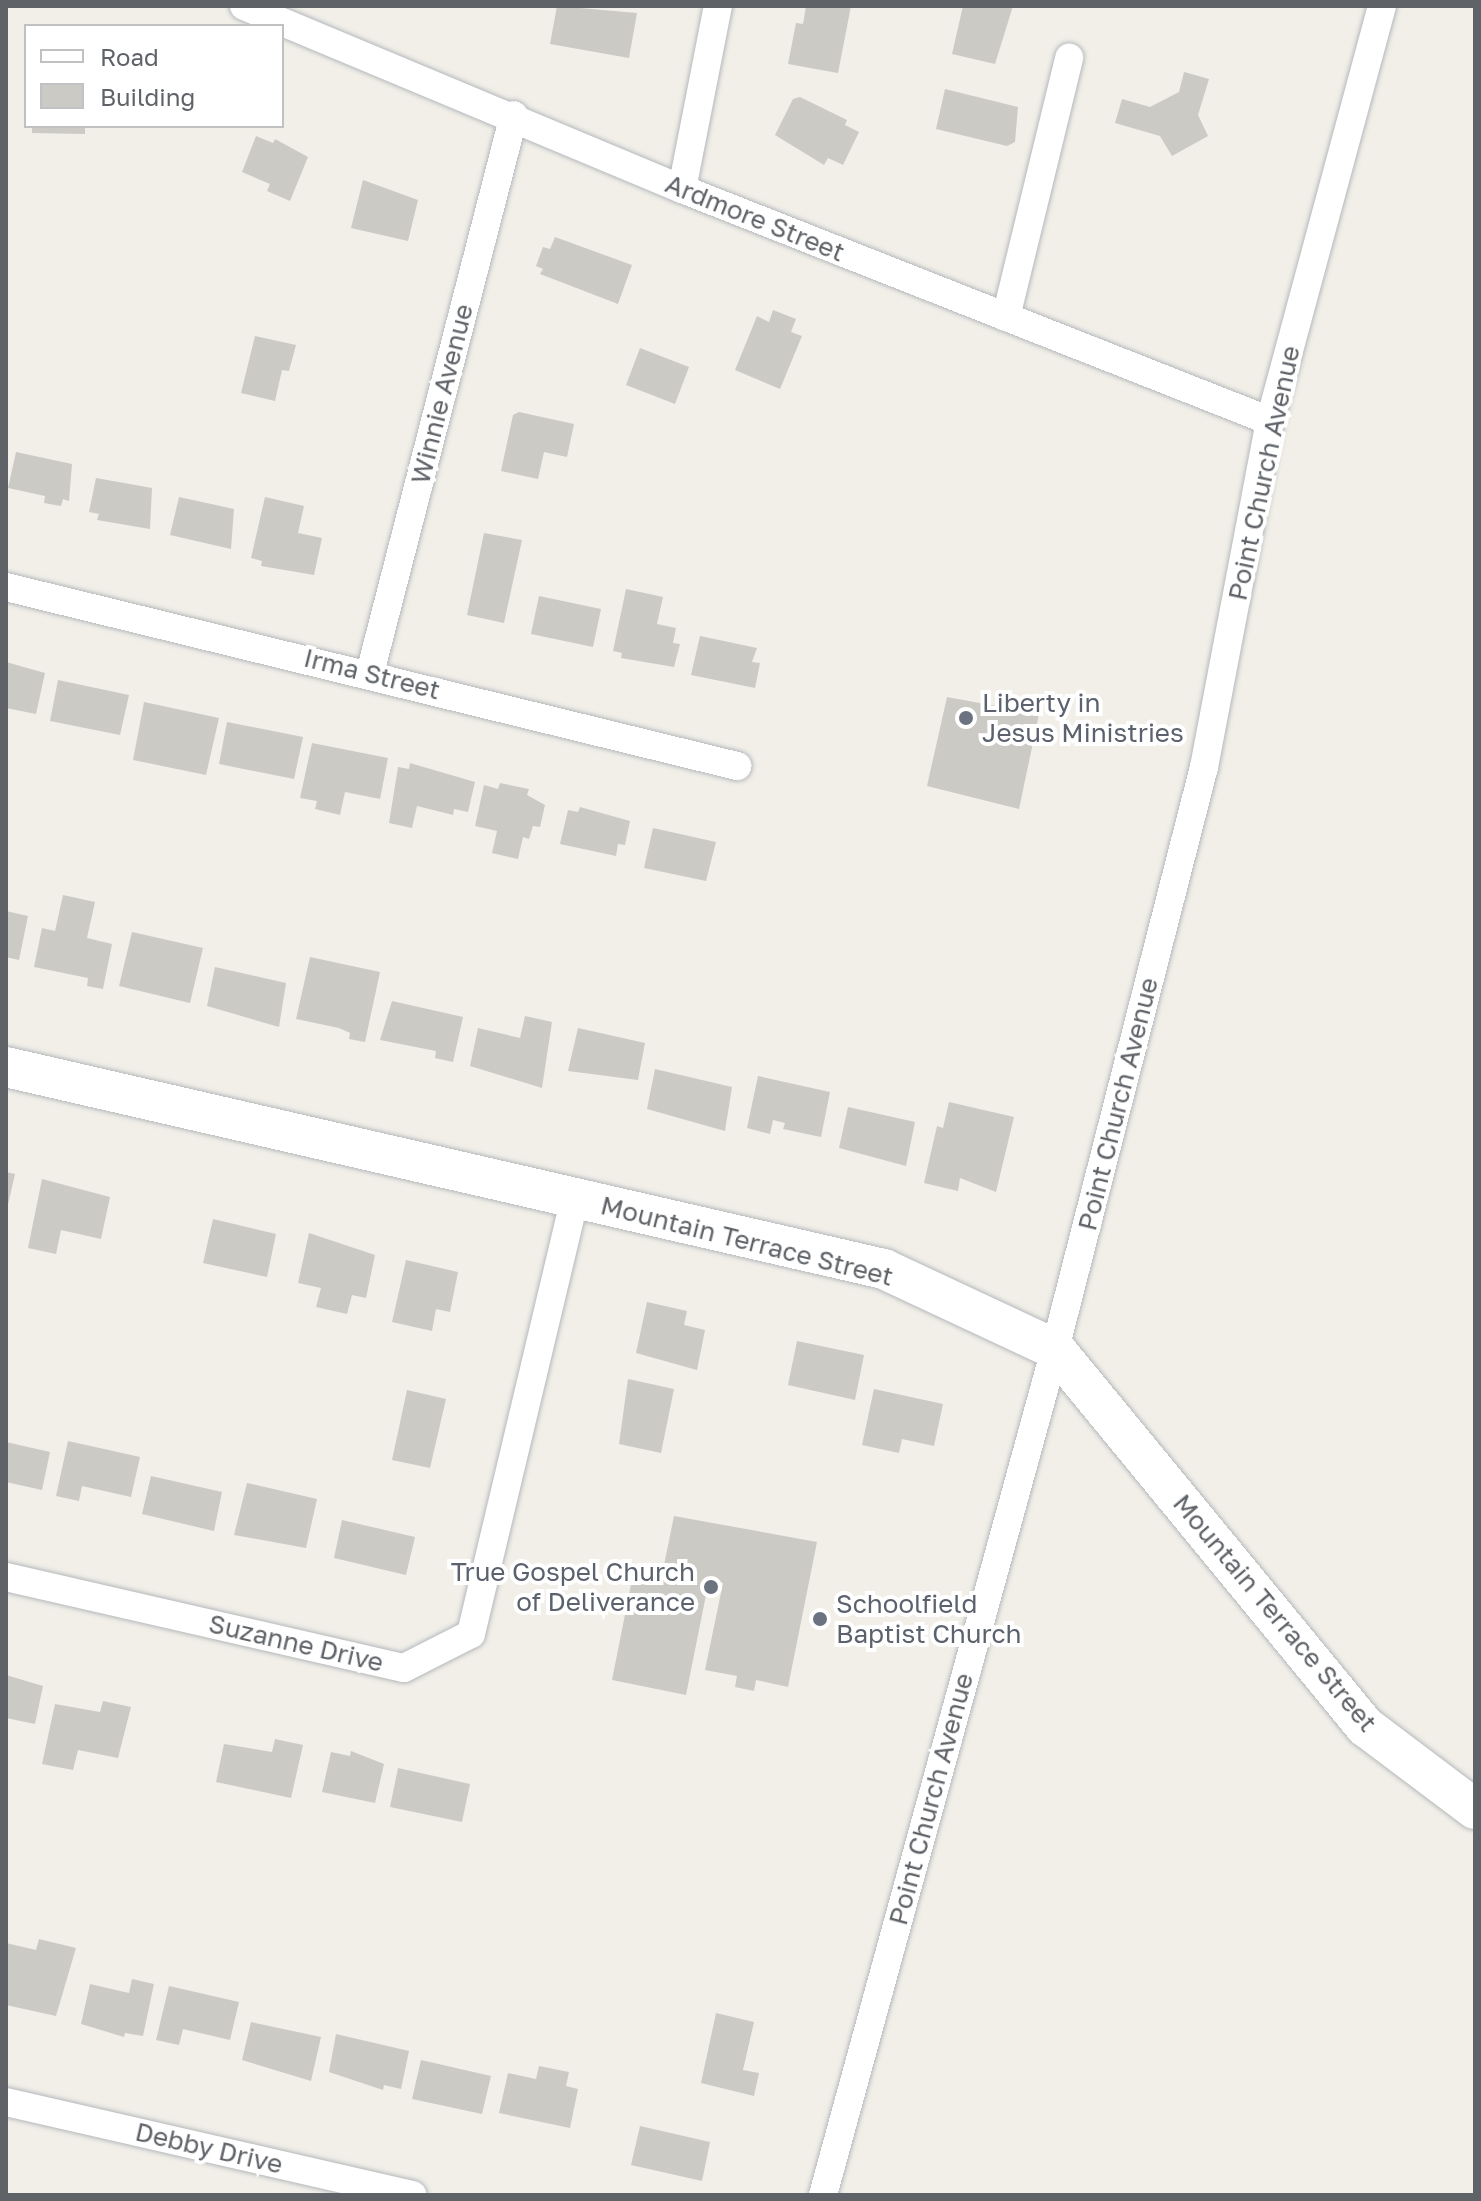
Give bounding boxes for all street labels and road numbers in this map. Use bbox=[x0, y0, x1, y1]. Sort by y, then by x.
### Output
street label: Ardmore Street bbox=[661, 168, 849, 268]
street label: Winnie Avenue bbox=[405, 301, 479, 487]
street label: Point Church Avenue bbox=[1222, 343, 1306, 603]
street label: Irma Street bbox=[301, 642, 443, 706]
street label: Point Church Avenue bbox=[1071, 974, 1165, 1234]
street label: Mountain Terrace Street bbox=[598, 1190, 896, 1292]
street label: Mountain Terrace Street bbox=[1167, 1488, 1383, 1738]
street label: Suzanne Drive bbox=[206, 1608, 386, 1678]
street label: Point Church Avenue bbox=[882, 1670, 980, 1928]
street label: Debby Drive bbox=[132, 2116, 286, 2180]

